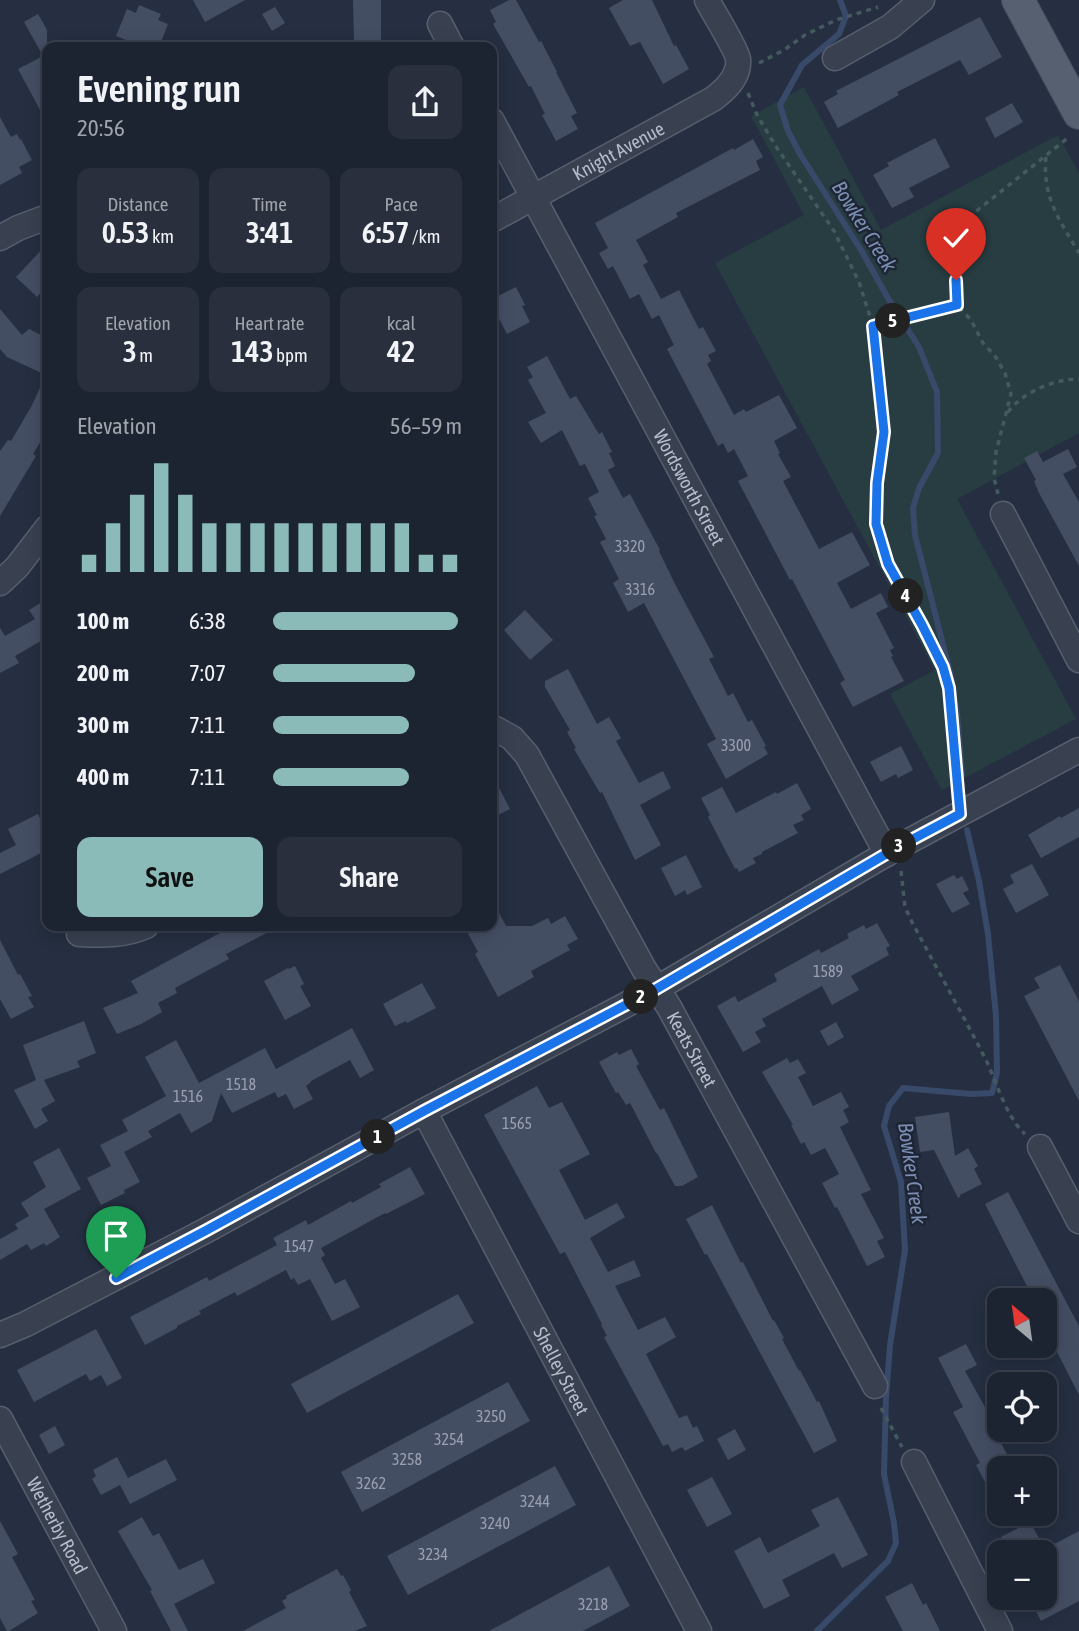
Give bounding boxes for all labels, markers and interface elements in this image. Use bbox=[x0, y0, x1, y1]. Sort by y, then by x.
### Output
button: share bbox=[388, 65, 462, 139]
text: Evening run bbox=[77, 67, 241, 110]
text: 20:56 bbox=[77, 115, 125, 141]
street label: Knight Avenue bbox=[569, 117, 668, 185]
water label: Bowker Creek bbox=[828, 176, 903, 276]
text: Distance bbox=[107, 193, 168, 215]
text: Time bbox=[252, 193, 287, 215]
text: Pace bbox=[384, 193, 418, 215]
pin bbox=[926, 208, 986, 280]
text: 0.53 bbox=[102, 215, 149, 249]
text: 3:41 bbox=[246, 215, 293, 249]
text: 6:57 bbox=[362, 215, 409, 249]
icon: check bbox=[937, 219, 975, 257]
text: km bbox=[149, 225, 174, 247]
text: /km bbox=[409, 225, 441, 247]
pin: 5 bbox=[876, 304, 910, 338]
text: 5 bbox=[888, 309, 897, 331]
text: Elevation bbox=[105, 312, 171, 334]
text: Heart rate bbox=[235, 312, 304, 334]
text: kcal bbox=[387, 312, 416, 334]
text: 3 bbox=[123, 334, 137, 368]
text: 143 bbox=[231, 334, 274, 368]
text: 42 bbox=[387, 334, 415, 368]
text: m bbox=[137, 344, 153, 366]
text: bpm bbox=[274, 344, 308, 366]
text: Elevation bbox=[77, 413, 157, 439]
text: 56–59 m bbox=[390, 413, 462, 439]
street label: Wordsworth Street bbox=[649, 426, 729, 549]
house number: 3320 bbox=[615, 537, 645, 555]
pin: 4 bbox=[888, 578, 923, 614]
house number: 3316 bbox=[625, 580, 655, 598]
text: 4 bbox=[901, 584, 910, 606]
text: 100 m bbox=[77, 608, 129, 634]
text: 6:38 bbox=[189, 608, 226, 634]
text: 200 m bbox=[77, 660, 129, 686]
text: 7:07 bbox=[189, 660, 226, 686]
text: 300 m bbox=[77, 712, 129, 738]
text: 7:11 bbox=[189, 712, 226, 738]
house number: 3300 bbox=[721, 736, 751, 754]
text: 400 m bbox=[77, 764, 129, 790]
text: 7:11 bbox=[189, 764, 226, 790]
pin: 3 bbox=[881, 828, 916, 864]
text: 3 bbox=[894, 834, 903, 856]
button: Save bbox=[77, 837, 263, 917]
button: Share bbox=[277, 837, 462, 917]
house number: 1589 bbox=[813, 962, 843, 980]
pin: 2 bbox=[624, 979, 658, 1014]
text: 2 bbox=[636, 985, 645, 1007]
street label: Keats Street bbox=[663, 1008, 721, 1091]
house number: 1518 bbox=[226, 1075, 256, 1093]
house number: 1516 bbox=[173, 1087, 203, 1105]
house number: 1565 bbox=[502, 1114, 532, 1132]
pin: 1 bbox=[360, 1120, 396, 1154]
water label: Bowker Creek bbox=[894, 1121, 932, 1226]
text: 1 bbox=[373, 1125, 382, 1147]
pin bbox=[86, 1206, 146, 1278]
icon: arrive bbox=[97, 1217, 135, 1255]
house number: 1547 bbox=[284, 1237, 314, 1255]
north arrow bbox=[987, 1288, 1057, 1358]
map controls bbox=[987, 1288, 1057, 1610]
street label: Shelley Street bbox=[529, 1323, 594, 1419]
button: locate bbox=[987, 1372, 1057, 1442]
house number: 3250 bbox=[476, 1407, 506, 1425]
house number: 3254 bbox=[434, 1430, 464, 1448]
house number: 3258 bbox=[392, 1450, 422, 1468]
button: + bbox=[987, 1456, 1057, 1526]
street label: Wetherby Road bbox=[22, 1474, 92, 1578]
house number: 3262 bbox=[356, 1474, 386, 1492]
house number: 3244 bbox=[520, 1492, 550, 1510]
house number: 3240 bbox=[480, 1514, 510, 1532]
button: − bbox=[987, 1540, 1057, 1610]
house number: 3234 bbox=[418, 1545, 448, 1563]
house number: 3218 bbox=[578, 1595, 608, 1613]

